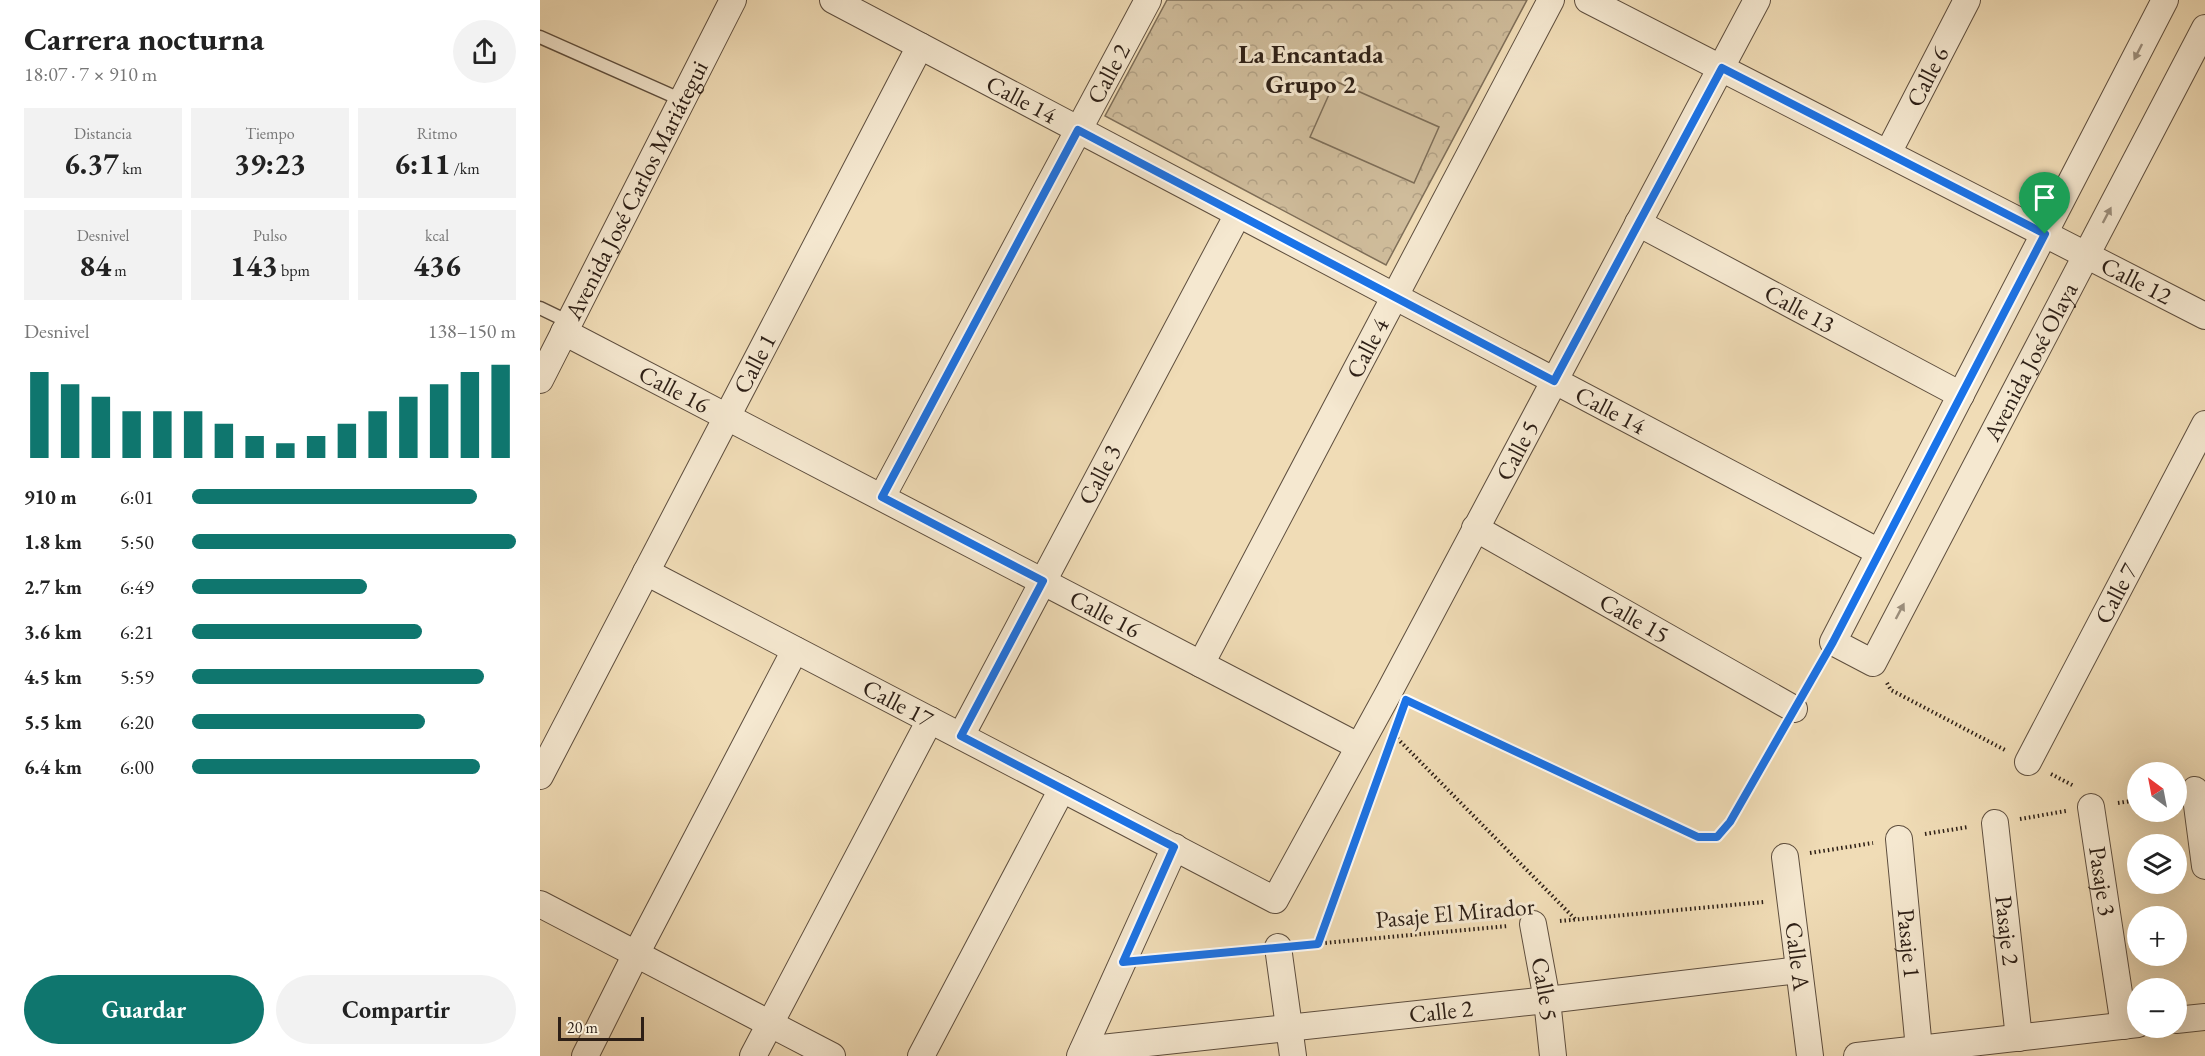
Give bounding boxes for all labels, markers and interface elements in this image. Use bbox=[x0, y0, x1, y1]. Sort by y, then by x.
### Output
text: Carrera nocturna bbox=[24, 17, 264, 60]
button: share bbox=[453, 20, 516, 83]
district label: La Encantada Grupo 2 bbox=[1238, 37, 1384, 101]
street label: Calle 2 bbox=[1079, 38, 1137, 109]
street label: Calle 6 bbox=[1899, 41, 1955, 112]
one-way arrow bbox=[2134, 43, 2144, 61]
street label: Avenida José Carlos Mariátegui bbox=[557, 55, 715, 325]
text: 18:07 · 7 × 910 m bbox=[24, 61, 157, 87]
street label: Calle 14 bbox=[981, 68, 1063, 130]
text: Distancia bbox=[74, 123, 132, 144]
text: Tiempo bbox=[245, 123, 295, 144]
text: Ritmo bbox=[417, 123, 457, 144]
text: 6.37 bbox=[64, 144, 119, 183]
text: 39:23 bbox=[234, 144, 306, 183]
text: 6:11 bbox=[394, 144, 450, 183]
text: km bbox=[119, 158, 142, 179]
text: /km bbox=[450, 158, 480, 179]
pin bbox=[2019, 172, 2070, 234]
icon: arrive bbox=[2028, 181, 2061, 214]
one-way arrow bbox=[2102, 206, 2112, 224]
text: Desnivel bbox=[77, 225, 129, 246]
text: Pulso bbox=[253, 225, 287, 246]
text: kcal bbox=[425, 225, 449, 246]
text: 84 bbox=[79, 246, 111, 285]
text: 143 bbox=[230, 246, 278, 285]
text: 436 bbox=[413, 246, 461, 285]
street label: Calle 12 bbox=[2096, 249, 2178, 312]
text: m bbox=[111, 260, 127, 281]
text: bpm bbox=[278, 260, 310, 281]
street label: Calle 13 bbox=[1759, 277, 1840, 340]
street label: Avenida José Olaya bbox=[1975, 277, 2084, 447]
street label: Calle 4 bbox=[1338, 312, 1396, 383]
text: Desnivel bbox=[24, 318, 90, 344]
text: 138–150 m bbox=[428, 318, 516, 344]
street label: Calle 1 bbox=[726, 328, 783, 399]
street label: Calle 16 bbox=[634, 358, 715, 420]
street label: Calle 14 bbox=[1570, 379, 1652, 441]
street label: Calle 5 bbox=[1488, 415, 1546, 486]
street label: Calle 3 bbox=[1071, 439, 1128, 510]
text: 910 m bbox=[24, 484, 77, 510]
text: 6:01 bbox=[120, 484, 154, 510]
text: 1.8 km bbox=[24, 529, 82, 555]
text: 5:50 bbox=[120, 529, 154, 555]
street label: Calle 7 bbox=[2087, 558, 2144, 629]
text: 2.7 km bbox=[24, 574, 82, 600]
text: 6:49 bbox=[120, 574, 154, 600]
street label: Calle 16 bbox=[1065, 582, 1146, 645]
street label: Calle 15 bbox=[1594, 586, 1675, 650]
one-way arrow bbox=[1895, 602, 1905, 619]
text: 3.6 km bbox=[24, 619, 82, 645]
text: 6:21 bbox=[120, 619, 154, 645]
text: 4.5 km bbox=[24, 664, 82, 690]
text: 5:59 bbox=[120, 664, 154, 690]
street label: Calle 17 bbox=[857, 672, 939, 734]
text: 5.5 km bbox=[24, 709, 82, 735]
text: 6:20 bbox=[120, 709, 154, 735]
text: 6.4 km bbox=[24, 754, 82, 780]
text: 6:00 bbox=[120, 754, 154, 780]
north arrow bbox=[2127, 762, 2187, 822]
map controls bbox=[2127, 762, 2187, 1038]
button: layers bbox=[2127, 834, 2187, 894]
street label: Pasaje 3 bbox=[2082, 844, 2123, 918]
street label: Pasaje El Mirador bbox=[1374, 890, 1536, 935]
street label: Pasaje 2 bbox=[1988, 894, 2027, 967]
button: + bbox=[2127, 906, 2187, 966]
street label: Pasaje 1 bbox=[1891, 907, 1928, 980]
street label: Calle A bbox=[1778, 920, 1818, 993]
street label: Calle 5 bbox=[1524, 955, 1565, 1022]
button: Guardar bbox=[24, 975, 264, 1044]
button: Compartir bbox=[276, 975, 516, 1044]
button: − bbox=[2127, 978, 2187, 1038]
street label: Calle 2 bbox=[1407, 992, 1475, 1030]
scale bar bbox=[558, 1014, 644, 1042]
text: 20 m bbox=[567, 1017, 598, 1038]

